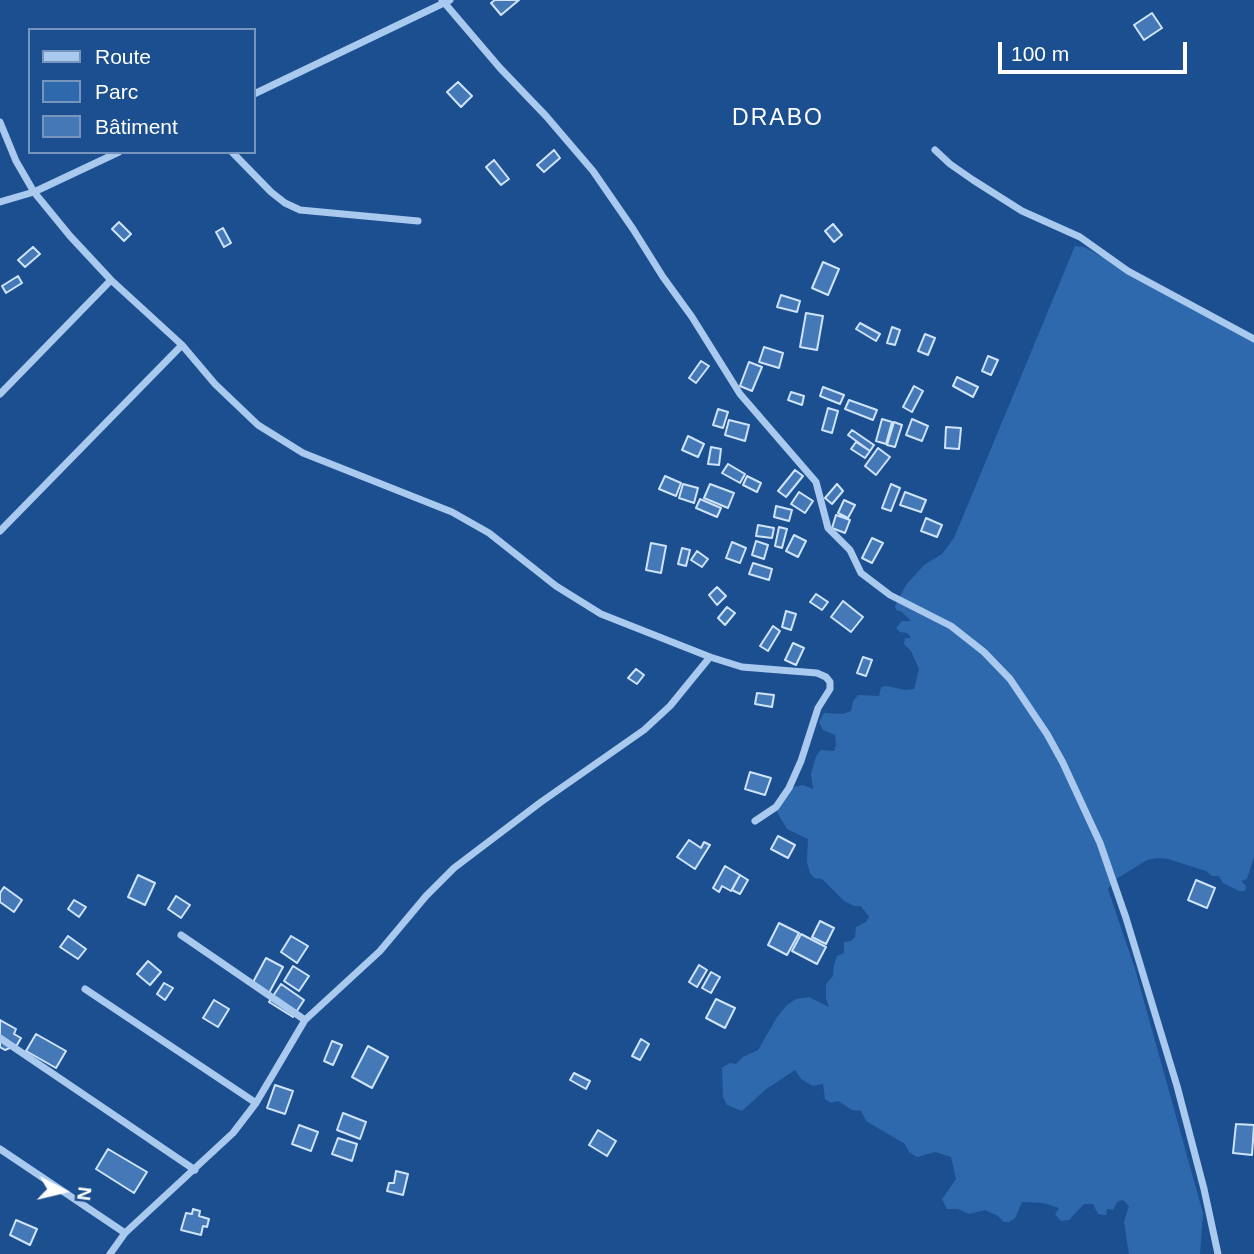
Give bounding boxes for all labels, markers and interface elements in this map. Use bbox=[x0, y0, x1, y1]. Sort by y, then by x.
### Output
legend bbox=[28, 28, 256, 154]
scale bar bbox=[1002, 28, 1191, 72]
text: 100 m bbox=[1011, 42, 1069, 65]
text: Route bbox=[95, 45, 151, 68]
text: Parc bbox=[95, 80, 138, 103]
district label: DRABO bbox=[733, 105, 823, 133]
text: Bâtiment bbox=[95, 115, 178, 138]
north arrow bbox=[28, 1156, 98, 1226]
text: N bbox=[73, 1186, 96, 1202]

